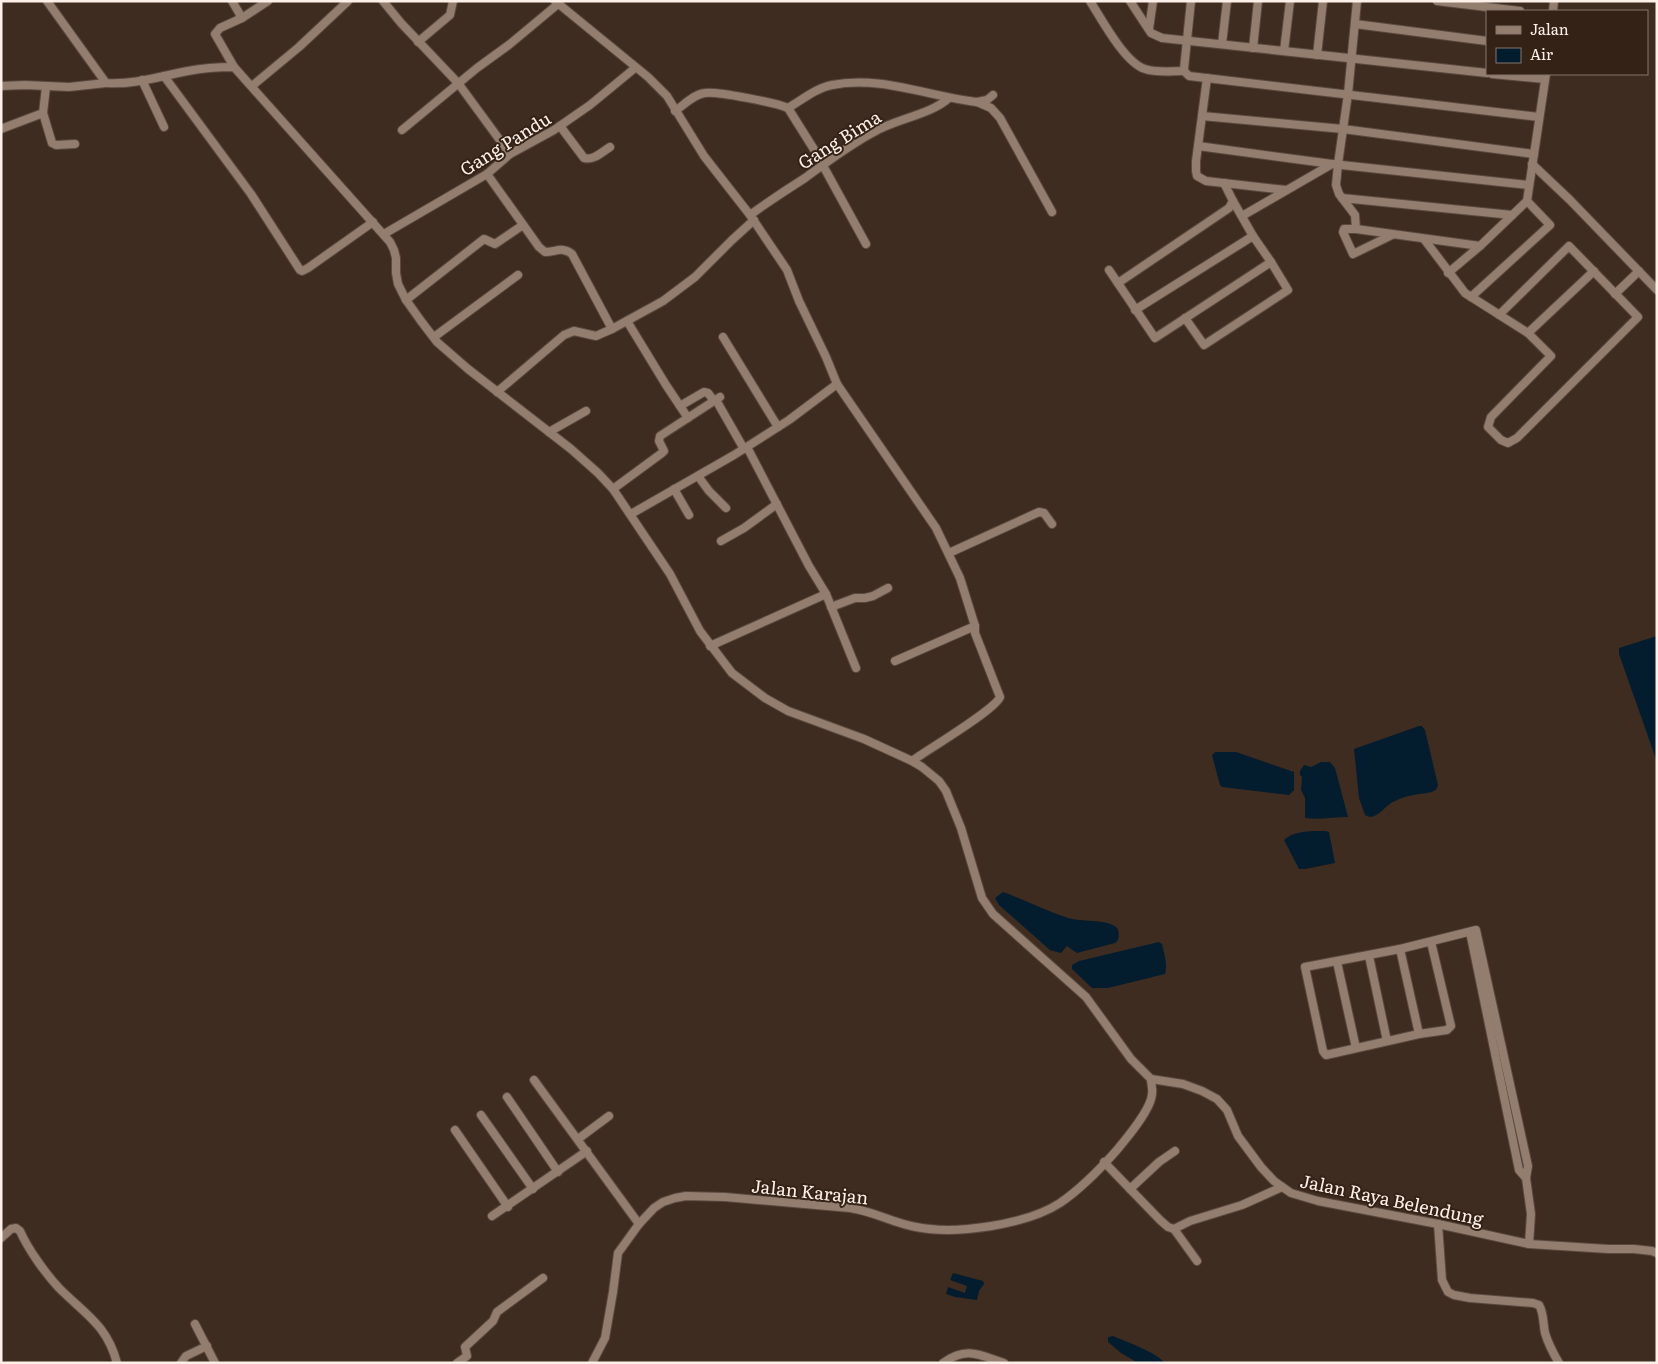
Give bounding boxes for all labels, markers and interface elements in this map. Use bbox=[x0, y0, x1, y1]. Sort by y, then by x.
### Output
legend bbox=[1486, 10, 1648, 75]
text: Jalan bbox=[1530, 17, 1569, 40]
text: Air bbox=[1530, 42, 1553, 65]
street label: Gang Bima bbox=[792, 103, 886, 175]
street label: Gang Pandu bbox=[454, 104, 556, 182]
street label: Jalan Raya Belendung bbox=[1298, 1166, 1487, 1232]
street label: Jalan Karajan bbox=[750, 1171, 870, 1211]

